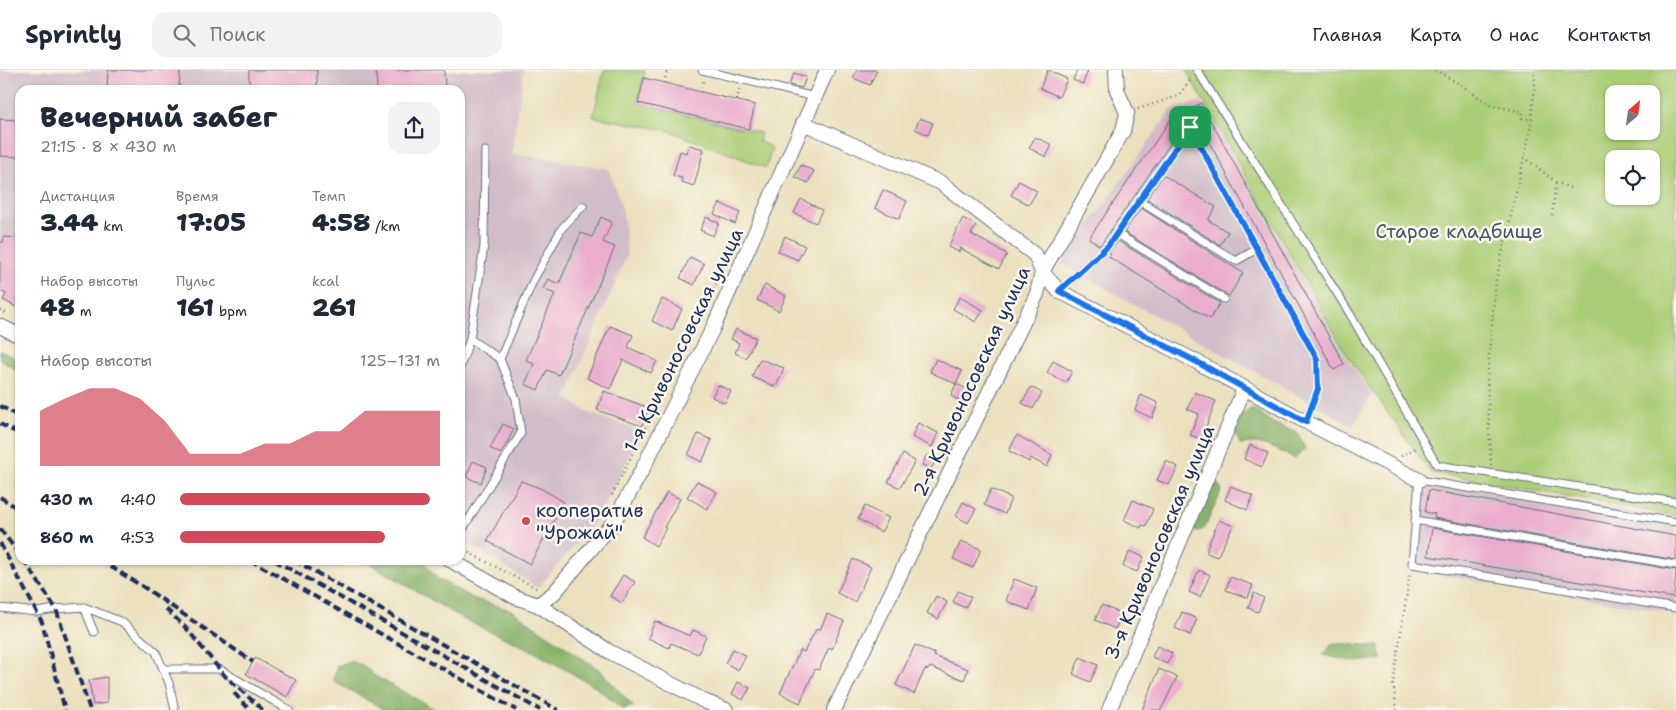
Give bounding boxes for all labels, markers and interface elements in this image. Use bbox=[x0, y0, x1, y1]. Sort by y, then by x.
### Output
search box bbox=[152, 12, 502, 57]
text: Sprintly bbox=[25, 19, 122, 51]
icon: search bbox=[170, 21, 198, 49]
text: Поиск bbox=[210, 22, 265, 47]
text: Главная bbox=[1312, 23, 1382, 47]
text: Карта bbox=[1410, 23, 1462, 47]
text: О нас bbox=[1490, 23, 1539, 47]
text: Контакты bbox=[1567, 23, 1651, 47]
north arrow bbox=[1605, 85, 1660, 140]
map controls bbox=[1605, 85, 1660, 205]
text: Вечерний забег bbox=[40, 98, 277, 136]
button: share bbox=[388, 102, 440, 154]
pin bbox=[1169, 106, 1211, 148]
icon: arrive bbox=[1176, 113, 1204, 141]
text: 21:15 · 8 × 430 m bbox=[40, 136, 176, 157]
button: locate bbox=[1605, 150, 1660, 205]
text: Дистанция bbox=[40, 187, 115, 205]
text: Время bbox=[176, 187, 219, 205]
text: Темп bbox=[312, 187, 346, 205]
text: 3.44 bbox=[40, 205, 98, 239]
text: 17:05 bbox=[176, 205, 246, 239]
text: 4:58 bbox=[312, 205, 370, 239]
text: km bbox=[98, 217, 123, 235]
text: /km bbox=[370, 217, 400, 235]
park label: Старое кладбище bbox=[1375, 219, 1543, 244]
street label: 1-я Кривоносовская улица bbox=[618, 224, 749, 457]
street label: 2-я Кривоносовская улица bbox=[907, 262, 1036, 500]
text: Набор высоты bbox=[40, 272, 138, 290]
text: Пульс bbox=[176, 272, 215, 290]
text: kcal bbox=[312, 272, 339, 290]
text: 48 bbox=[40, 290, 75, 324]
text: 161 bbox=[176, 290, 214, 324]
text: 261 bbox=[312, 290, 356, 324]
text: m bbox=[75, 302, 92, 320]
text: bpm bbox=[214, 302, 247, 320]
text: Набор высоты bbox=[40, 350, 152, 371]
text: 125–131 m bbox=[360, 350, 440, 371]
street label: 3-я Кривоносовская улица bbox=[1099, 421, 1220, 663]
text: 430 m bbox=[40, 489, 93, 510]
text: 4:40 bbox=[120, 489, 156, 510]
place label: кооператив "Урожай" bbox=[536, 498, 643, 545]
marker: кооператив "Урожай" bbox=[520, 515, 532, 527]
text: 860 m bbox=[40, 527, 94, 548]
text: 4:53 bbox=[120, 527, 155, 548]

